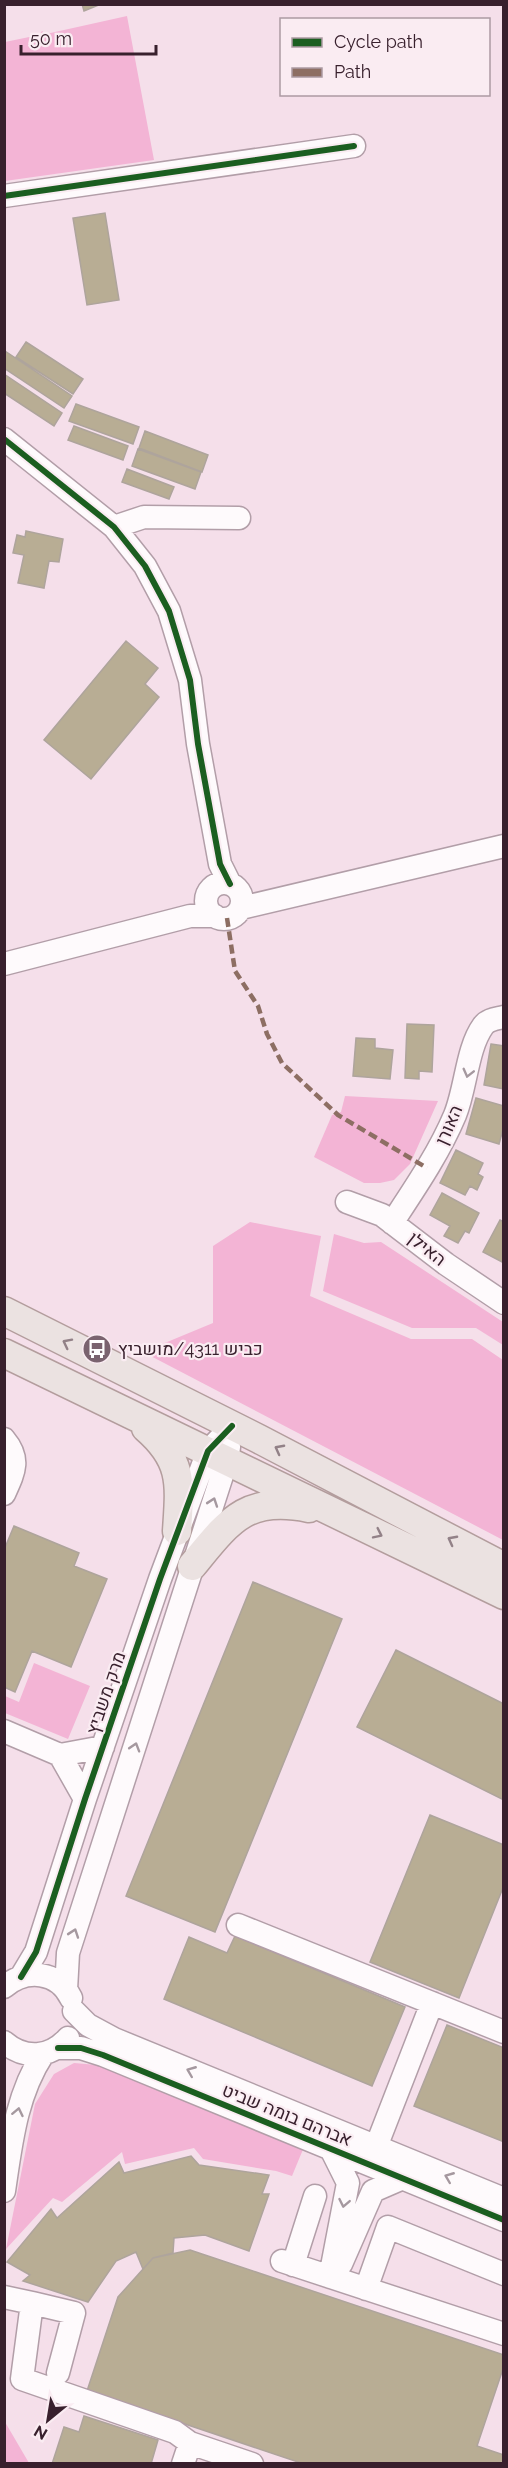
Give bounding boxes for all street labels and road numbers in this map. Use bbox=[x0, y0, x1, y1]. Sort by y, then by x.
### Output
street label: האורן bbox=[431, 1102, 467, 1148]
street label: האילן bbox=[404, 1227, 450, 1270]
street label: מרק משביץ bbox=[82, 1649, 130, 1737]
street label: אברהם בומה שביט bbox=[219, 2079, 355, 2150]

